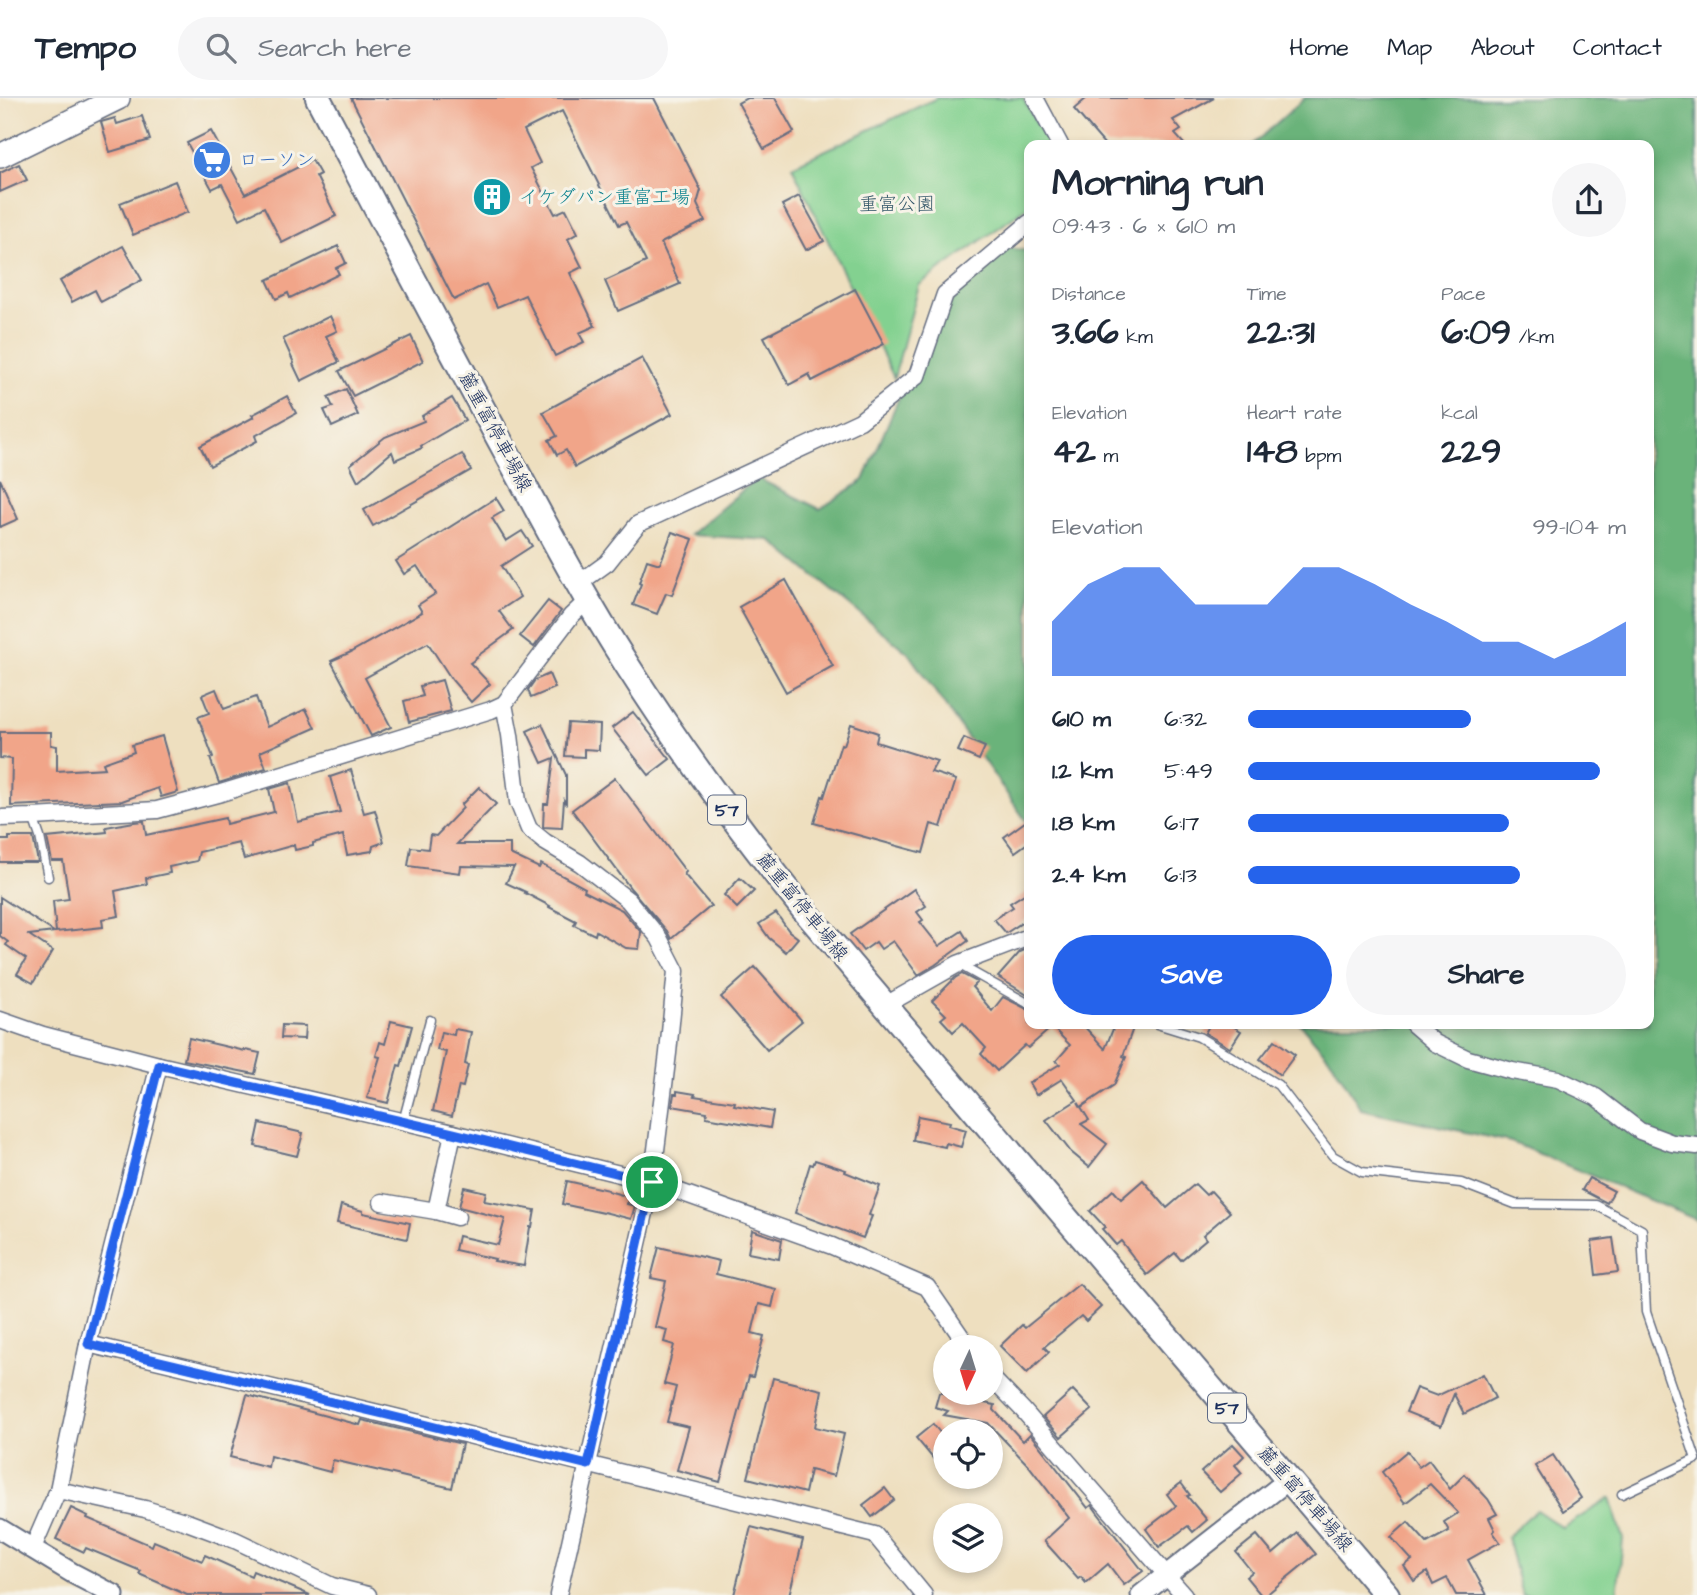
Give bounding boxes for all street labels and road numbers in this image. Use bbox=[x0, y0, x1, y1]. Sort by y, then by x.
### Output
street label: 麓重富停車場線 bbox=[452, 367, 538, 497]
road number: 57 bbox=[708, 796, 746, 824]
street label: 麓重富停車場線 bbox=[750, 847, 854, 967]
road number: 57 bbox=[1208, 1394, 1246, 1422]
street label: 麓重富停車場線 bbox=[1251, 1440, 1359, 1558]

